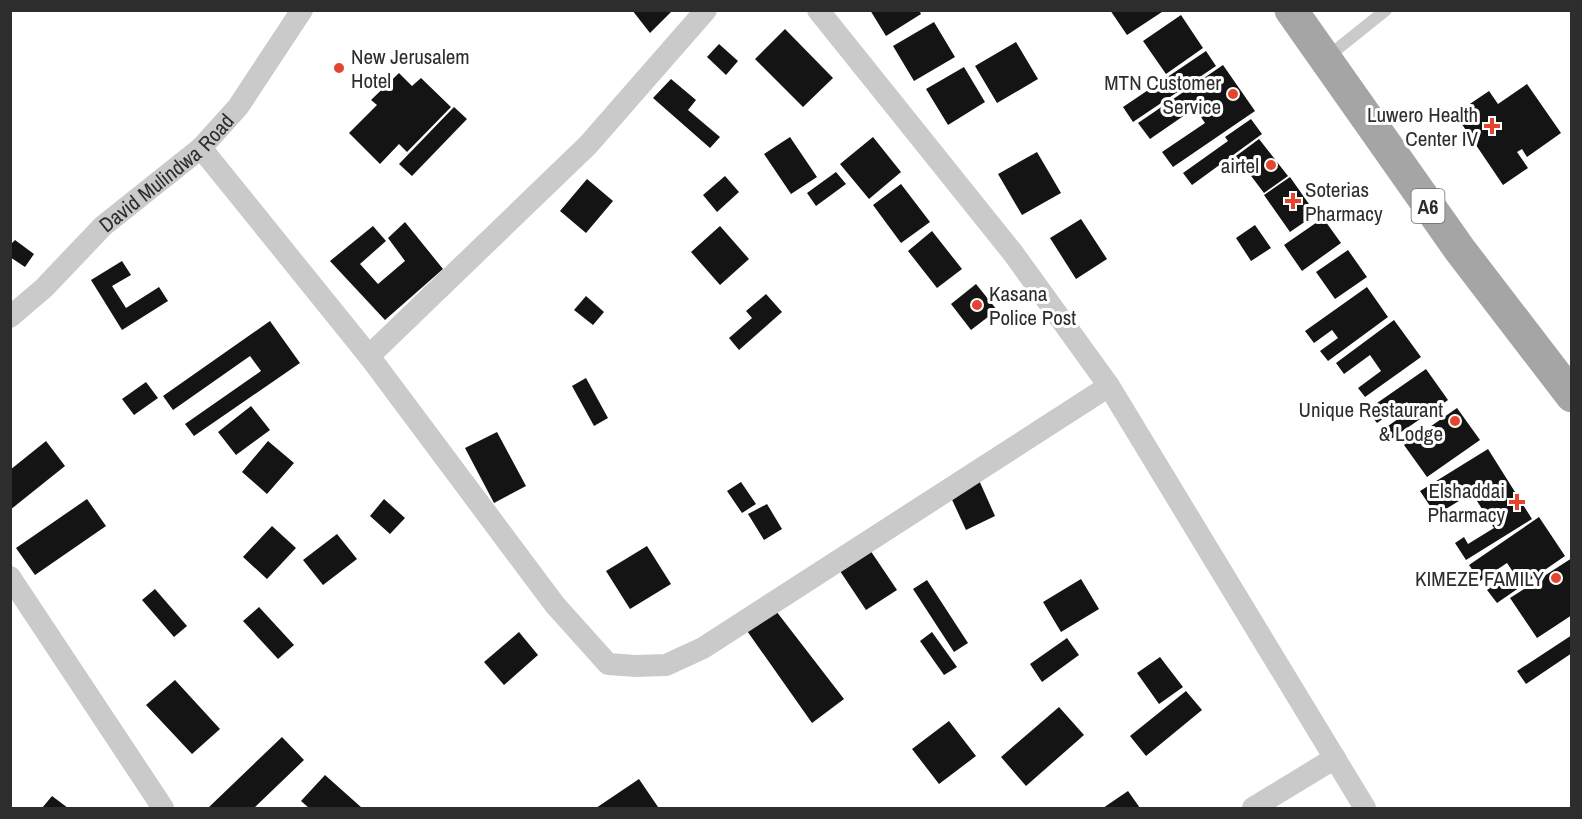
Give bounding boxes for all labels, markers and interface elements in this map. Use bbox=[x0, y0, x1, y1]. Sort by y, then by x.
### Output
place label: New Jerusalem Hotel bbox=[351, 42, 470, 95]
marker: New Jerusalem Hotel bbox=[332, 61, 346, 75]
place label: MTN Customer Service bbox=[1104, 68, 1221, 121]
marker: MTN Customer Service bbox=[1226, 87, 1240, 101]
place label: Luwero Health Center IV bbox=[1367, 100, 1479, 153]
street label: David Mulindwa Road bbox=[92, 107, 240, 239]
marker: Luwero Health Center IV bbox=[1483, 117, 1501, 135]
place label: airtel bbox=[1221, 151, 1259, 180]
marker: airtel bbox=[1264, 158, 1278, 172]
place label: Soterias Pharmacy bbox=[1305, 175, 1383, 228]
road number: A6 bbox=[1412, 189, 1444, 223]
marker: Soterias Pharmacy bbox=[1286, 194, 1300, 208]
place label: Kasana Police Post bbox=[989, 279, 1076, 332]
marker: Kasana Police Post bbox=[970, 298, 984, 312]
place label: Unique Restaurant & Lodge bbox=[1298, 395, 1443, 448]
marker: Unique Restaurant & Lodge bbox=[1448, 414, 1462, 428]
place label: Elshaddai Pharmacy bbox=[1427, 476, 1505, 529]
marker: Elshaddai Pharmacy bbox=[1510, 495, 1524, 509]
place label: KIMEZE FAMILY bbox=[1415, 564, 1545, 593]
marker: KIMEZE FAMILY bbox=[1549, 571, 1563, 585]

